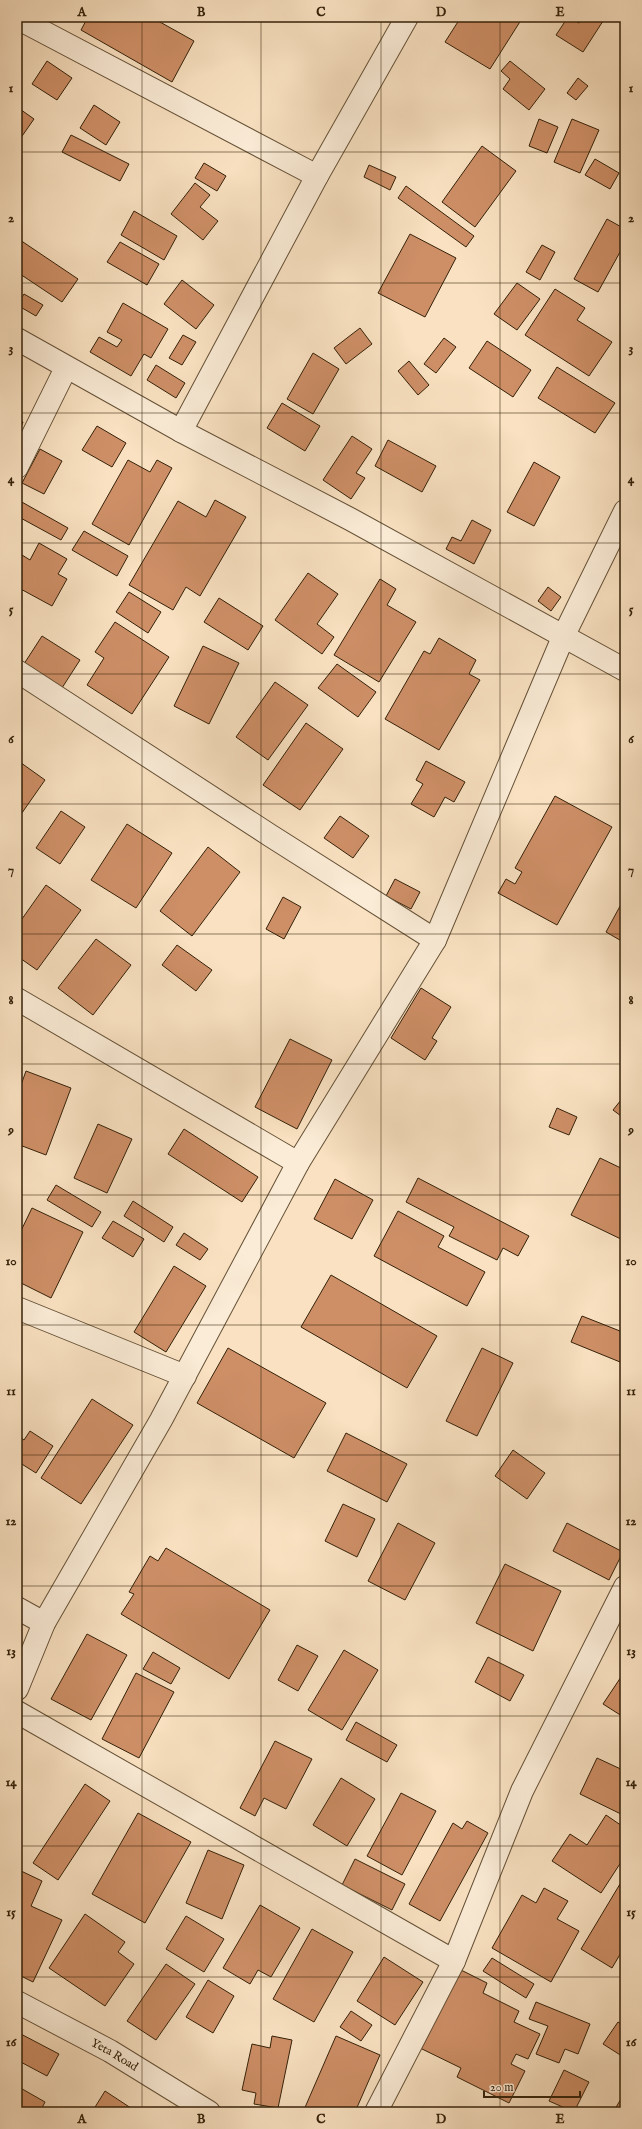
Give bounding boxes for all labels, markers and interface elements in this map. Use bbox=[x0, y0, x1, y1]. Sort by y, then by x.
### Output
text: A bbox=[77, 4, 88, 21]
text: B bbox=[197, 4, 206, 21]
text: C bbox=[316, 4, 326, 21]
text: D bbox=[436, 4, 447, 21]
text: E bbox=[555, 4, 565, 21]
text: 1 bbox=[9, 80, 14, 97]
text: 1 bbox=[629, 80, 634, 97]
text: 2 bbox=[8, 210, 14, 227]
text: 2 bbox=[628, 210, 634, 227]
text: 3 bbox=[9, 340, 14, 357]
text: 3 bbox=[629, 340, 634, 357]
text: 4 bbox=[8, 471, 15, 488]
text: 4 bbox=[628, 471, 635, 488]
text: 5 bbox=[9, 601, 14, 618]
text: 5 bbox=[629, 601, 634, 618]
text: 6 bbox=[8, 731, 14, 748]
text: 6 bbox=[628, 731, 634, 748]
text: 7 bbox=[8, 862, 14, 879]
text: 7 bbox=[628, 862, 634, 879]
text: 8 bbox=[8, 992, 14, 1009]
text: 8 bbox=[628, 992, 634, 1009]
text: 9 bbox=[7, 1122, 14, 1139]
text: 9 bbox=[627, 1122, 634, 1139]
text: 10 bbox=[5, 1253, 17, 1270]
text: 10 bbox=[625, 1253, 637, 1270]
text: 11 bbox=[6, 1383, 16, 1400]
text: 11 bbox=[626, 1383, 636, 1400]
text: 12 bbox=[6, 1513, 16, 1530]
text: 12 bbox=[626, 1513, 636, 1530]
text: 13 bbox=[6, 1643, 16, 1660]
text: 13 bbox=[626, 1643, 636, 1660]
text: 14 bbox=[5, 1774, 17, 1791]
text: 14 bbox=[625, 1774, 637, 1791]
text: 15 bbox=[6, 1904, 16, 1921]
text: 15 bbox=[626, 1904, 636, 1921]
text: 16 bbox=[6, 2034, 17, 2051]
text: 16 bbox=[626, 2034, 637, 2051]
street label: Yeta Road bbox=[88, 2035, 141, 2075]
scale bar bbox=[484, 2073, 580, 2099]
text: 20 m bbox=[490, 2080, 513, 2095]
text: A bbox=[77, 2111, 88, 2128]
text: B bbox=[197, 2111, 206, 2128]
text: C bbox=[316, 2111, 326, 2128]
text: D bbox=[436, 2111, 447, 2128]
text: E bbox=[555, 2111, 565, 2128]

